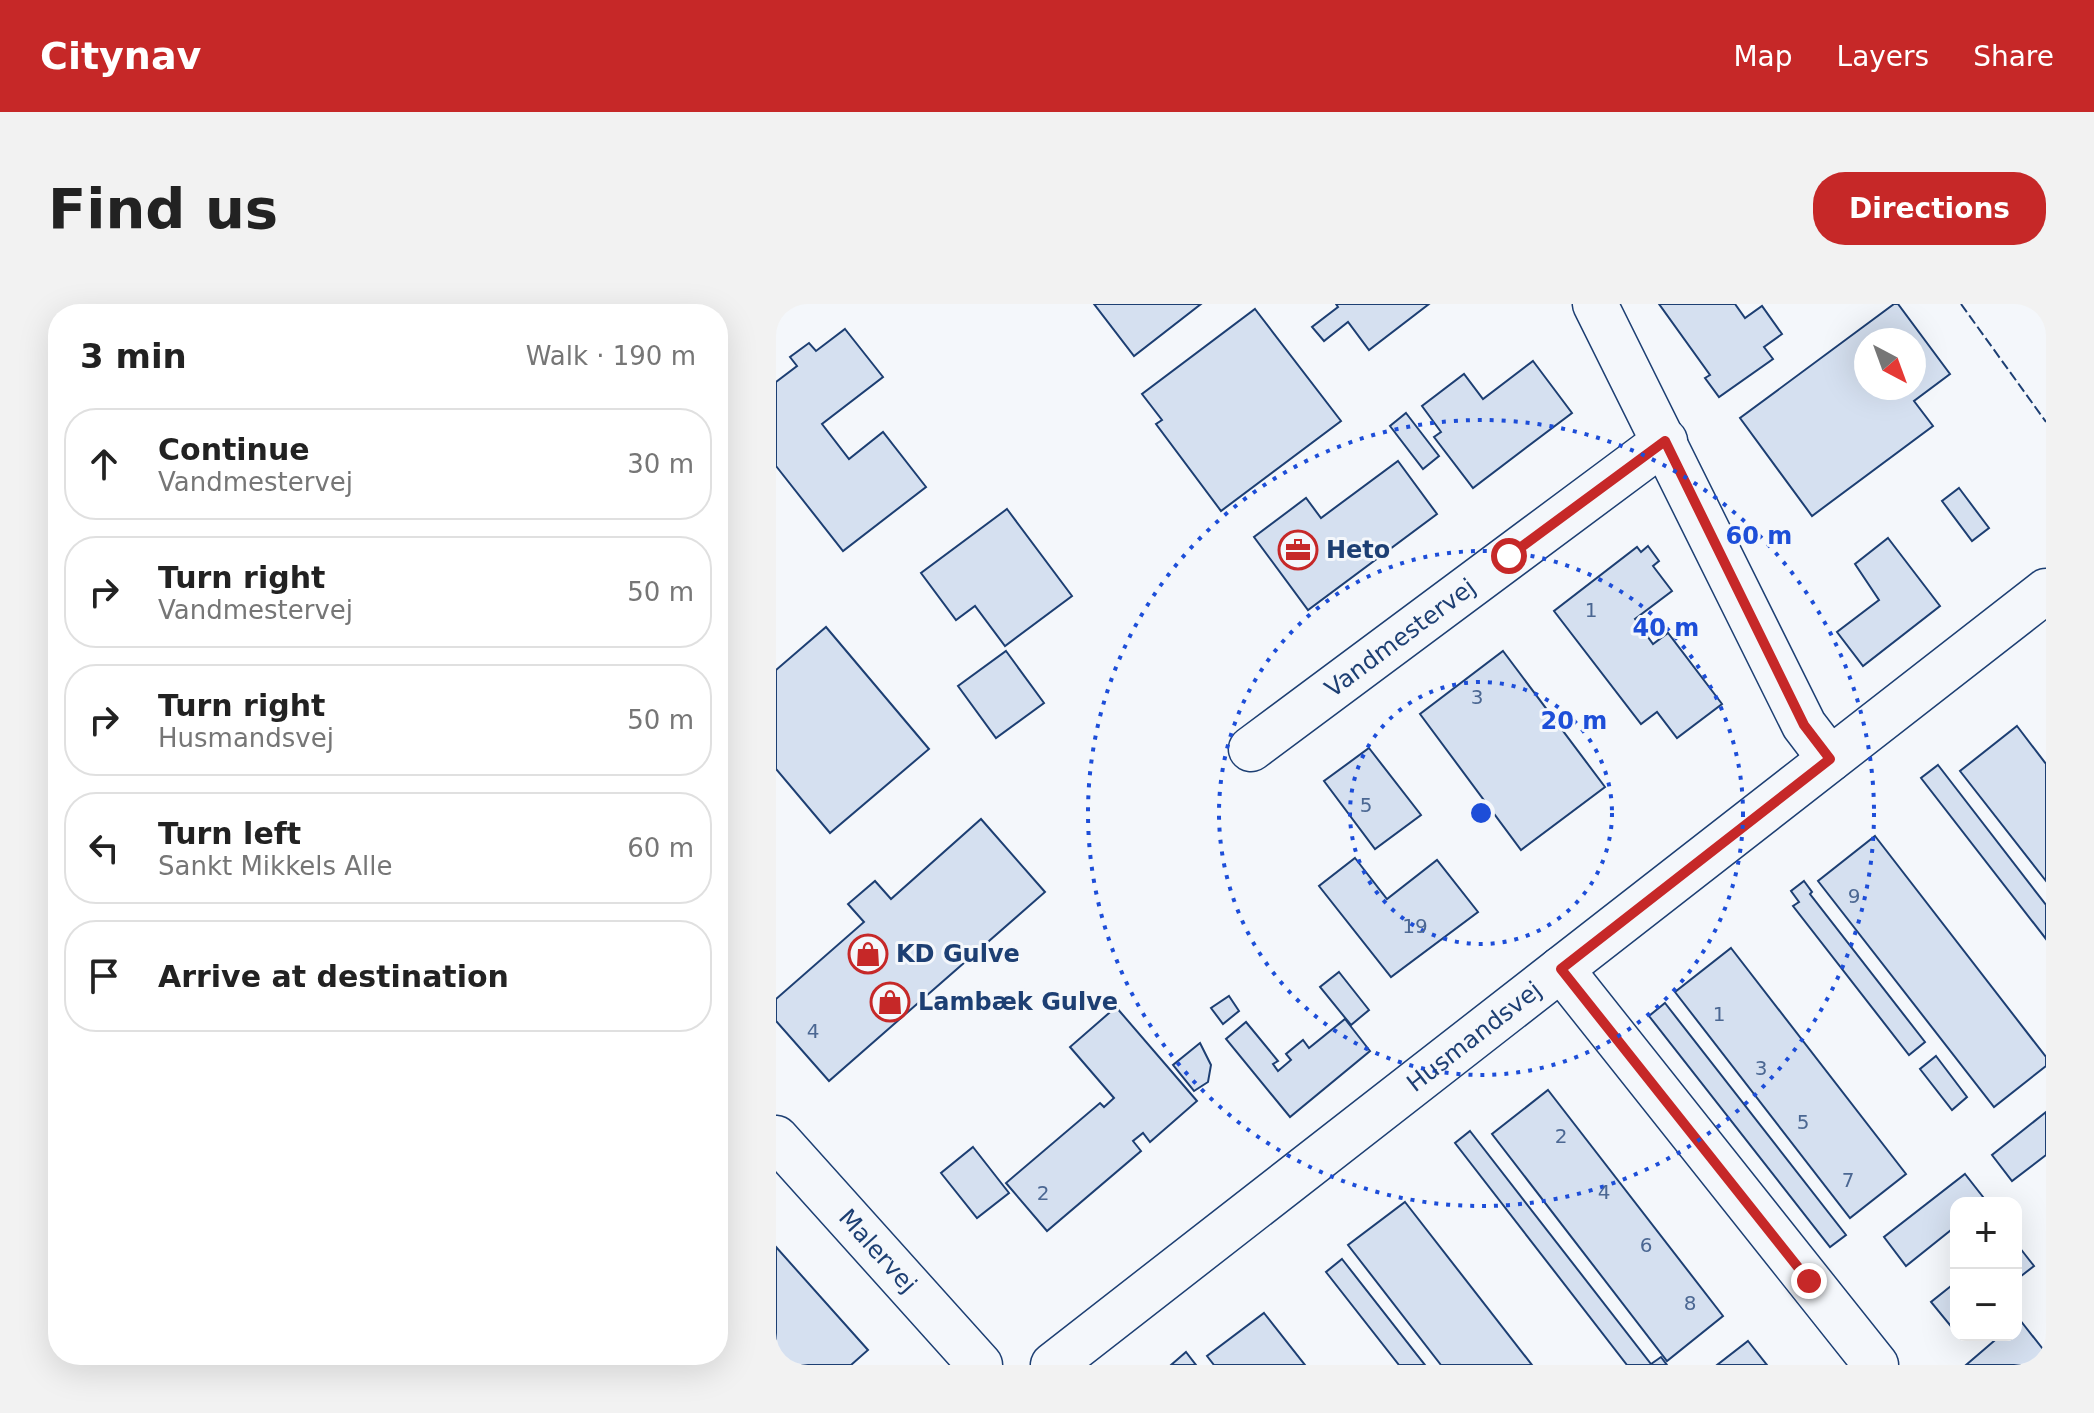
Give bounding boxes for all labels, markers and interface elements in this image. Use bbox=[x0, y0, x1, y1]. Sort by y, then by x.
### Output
text: Citynav bbox=[40, 34, 201, 78]
text: Map bbox=[1733, 40, 1793, 73]
text: Layers bbox=[1837, 40, 1929, 73]
text: Share bbox=[1973, 40, 2054, 73]
button: Directions bbox=[1813, 172, 2046, 245]
text: Find us bbox=[48, 176, 278, 241]
north arrow bbox=[1854, 328, 1926, 400]
text: 3 min bbox=[80, 336, 187, 376]
text: Walk · 190 m bbox=[526, 341, 696, 371]
text: Continue bbox=[158, 432, 310, 467]
icon: ahead bbox=[82, 442, 126, 486]
text: 30 m bbox=[627, 449, 694, 479]
text: Vandmestervej bbox=[158, 467, 353, 497]
text: 60 m bbox=[1726, 522, 1792, 550]
office icon: Heto bbox=[1277, 529, 1319, 571]
place label: Heto bbox=[1326, 536, 1390, 564]
route start bbox=[1491, 538, 1527, 574]
text: Turn right bbox=[158, 560, 325, 595]
icon: right bbox=[82, 570, 126, 614]
street label: Vandmestervej bbox=[1320, 573, 1481, 703]
text: 50 m bbox=[627, 577, 694, 607]
text: Vandmestervej bbox=[158, 595, 353, 625]
house number: 1 bbox=[1585, 598, 1597, 622]
text: 40 m bbox=[1633, 614, 1699, 642]
house number: 3 bbox=[1471, 685, 1483, 709]
text: Turn right bbox=[158, 688, 325, 723]
icon: right bbox=[82, 698, 126, 742]
text: 50 m bbox=[627, 705, 694, 735]
text: 20 m bbox=[1541, 707, 1607, 735]
text: Husmandsvej bbox=[158, 723, 334, 753]
house number: 5 bbox=[1360, 793, 1372, 817]
centre of rings bbox=[1467, 799, 1495, 827]
text: Turn left bbox=[158, 816, 301, 851]
icon: left bbox=[82, 826, 126, 870]
text: 60 m bbox=[627, 833, 694, 863]
text: Sankt Mikkels Alle bbox=[158, 851, 393, 881]
house number: 9 bbox=[1848, 884, 1860, 908]
house number: 19 bbox=[1402, 914, 1428, 938]
shop icon: KD Gulve bbox=[847, 933, 889, 975]
place label: KD Gulve bbox=[896, 940, 1020, 968]
icon: arrive bbox=[82, 954, 126, 998]
text: Arrive at destination bbox=[158, 959, 509, 994]
street label: Husmandsvej bbox=[1401, 976, 1547, 1098]
shop icon: Lambæk Gulve bbox=[869, 981, 911, 1023]
place label: Lambæk Gulve bbox=[918, 988, 1118, 1016]
house number: 1 bbox=[1713, 1002, 1725, 1026]
house number: 4 bbox=[807, 1019, 819, 1043]
house number: 3 bbox=[1755, 1056, 1767, 1080]
house number: 5 bbox=[1797, 1110, 1809, 1134]
house number: 2 bbox=[1555, 1124, 1567, 1148]
house number: 7 bbox=[1842, 1168, 1854, 1192]
house number: 4 bbox=[1598, 1180, 1610, 1204]
house number: 2 bbox=[1037, 1181, 1049, 1205]
map controls bbox=[1950, 1197, 2022, 1341]
button: + bbox=[1950, 1197, 2022, 1269]
street label: Malervej bbox=[833, 1204, 922, 1298]
house number: 6 bbox=[1640, 1233, 1652, 1257]
route end bbox=[1791, 1263, 1827, 1299]
button: − bbox=[1950, 1269, 2022, 1341]
house number: 8 bbox=[1684, 1291, 1696, 1315]

